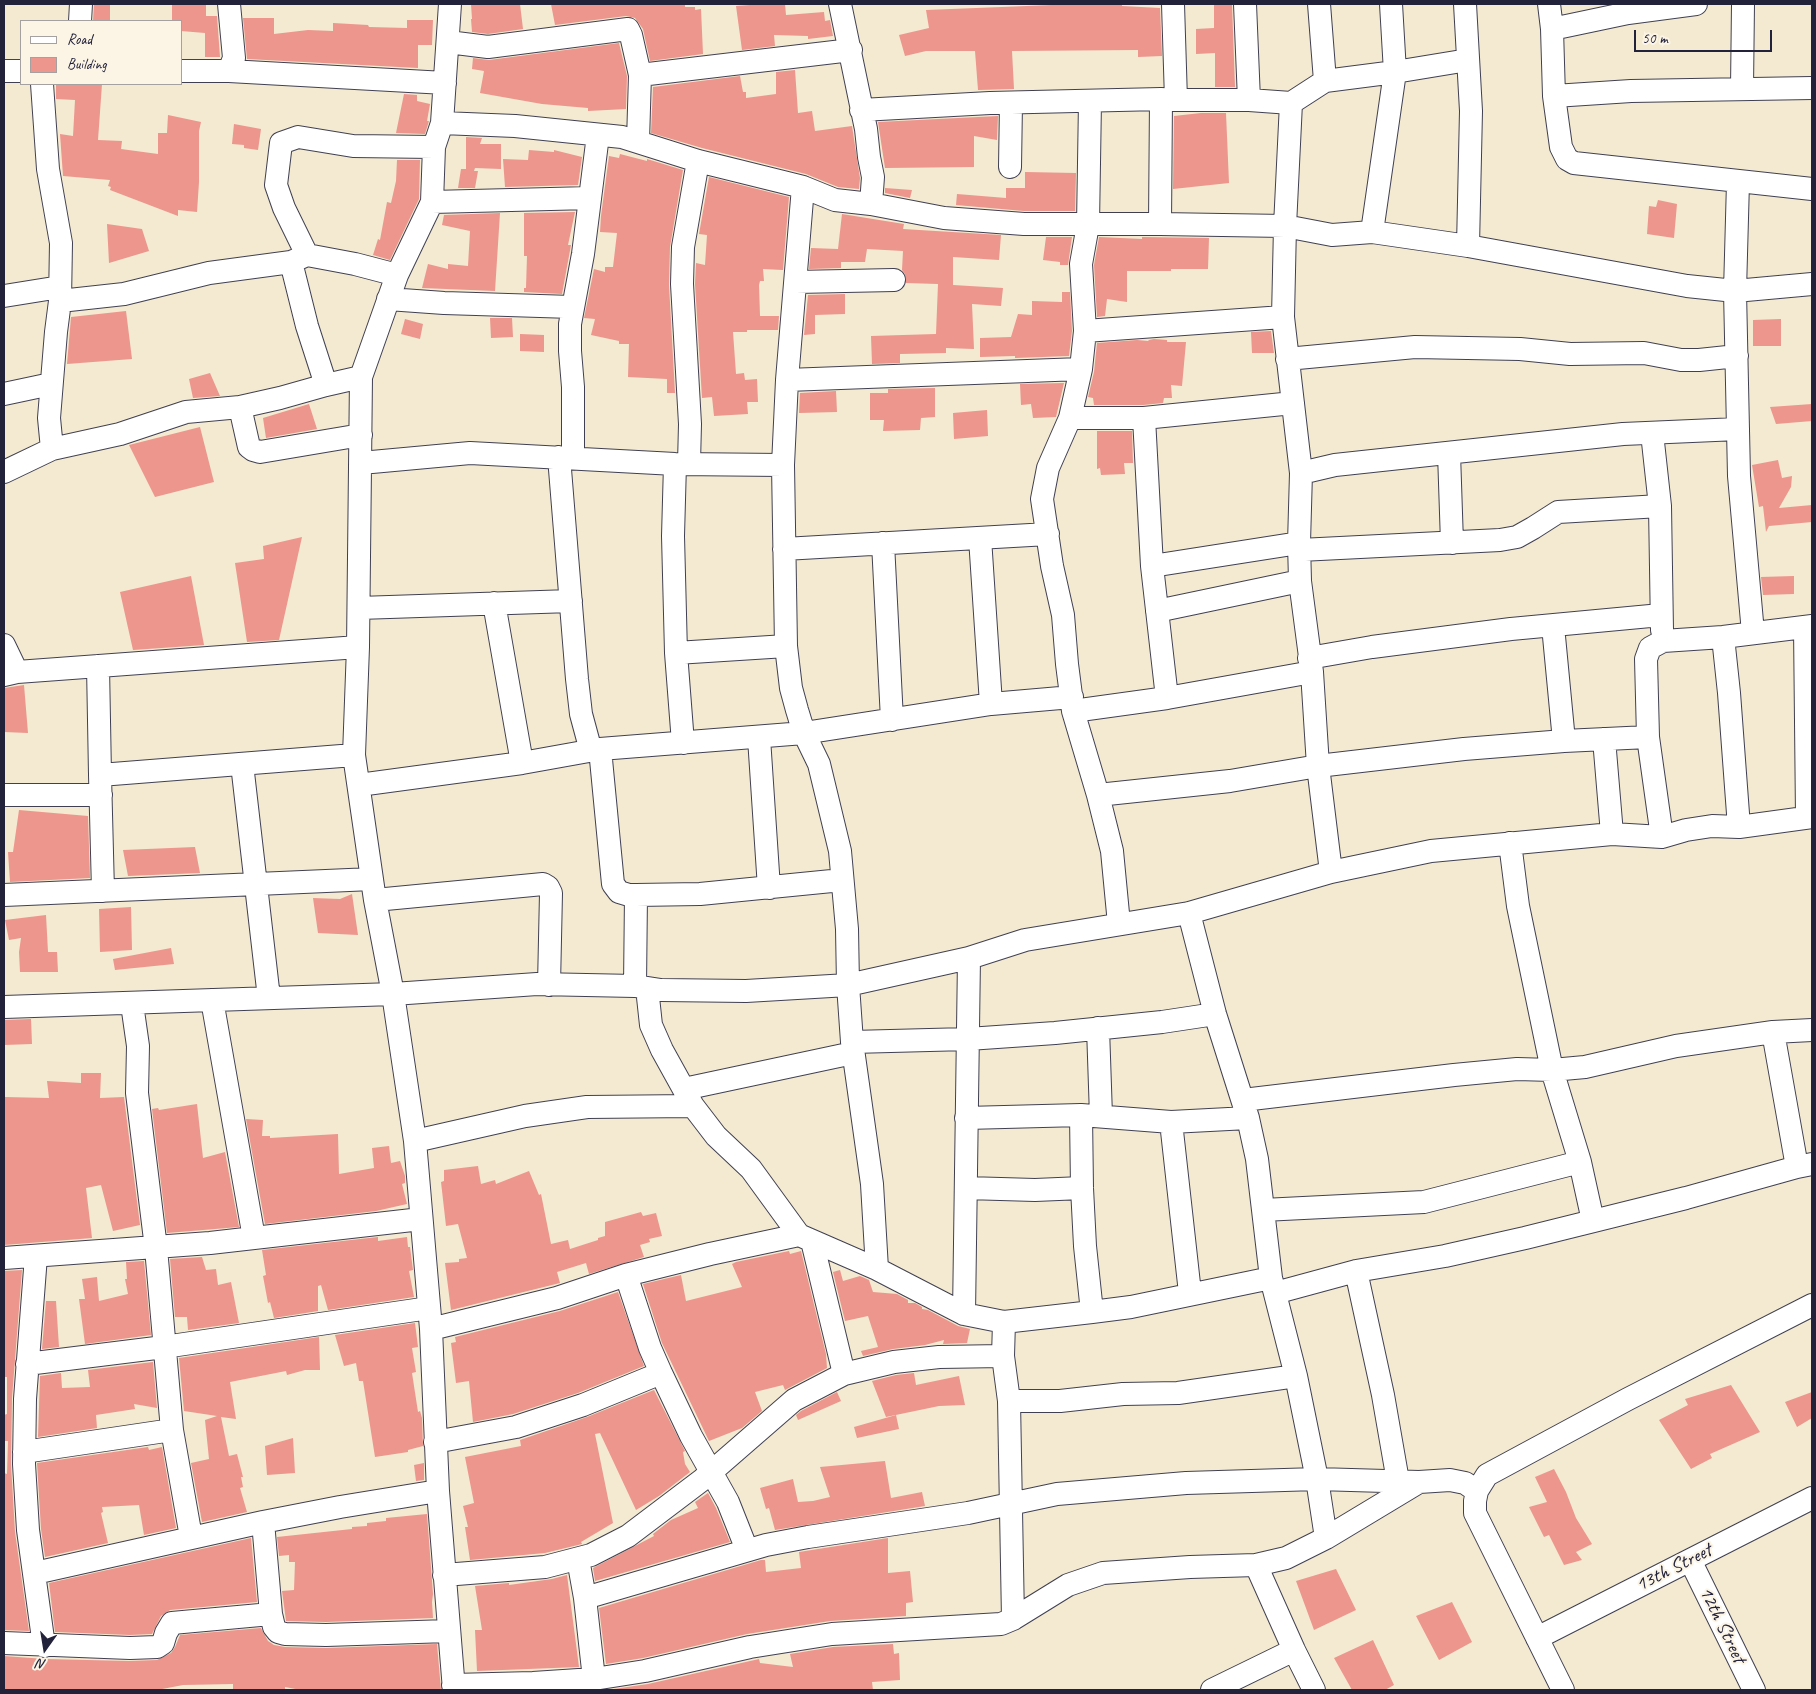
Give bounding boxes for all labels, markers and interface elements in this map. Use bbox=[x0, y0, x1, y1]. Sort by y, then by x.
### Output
legend bbox=[20, 20, 182, 85]
scale bar bbox=[1636, 20, 1774, 52]
text: 50 m bbox=[1642, 29, 1668, 48]
text: Road bbox=[67, 30, 92, 49]
text: Building bbox=[67, 55, 106, 74]
street label: 13th Street bbox=[1632, 1539, 1716, 1597]
street label: 12th Street bbox=[1693, 1583, 1751, 1667]
north arrow bbox=[20, 1624, 70, 1674]
text: N bbox=[35, 1655, 48, 1673]

